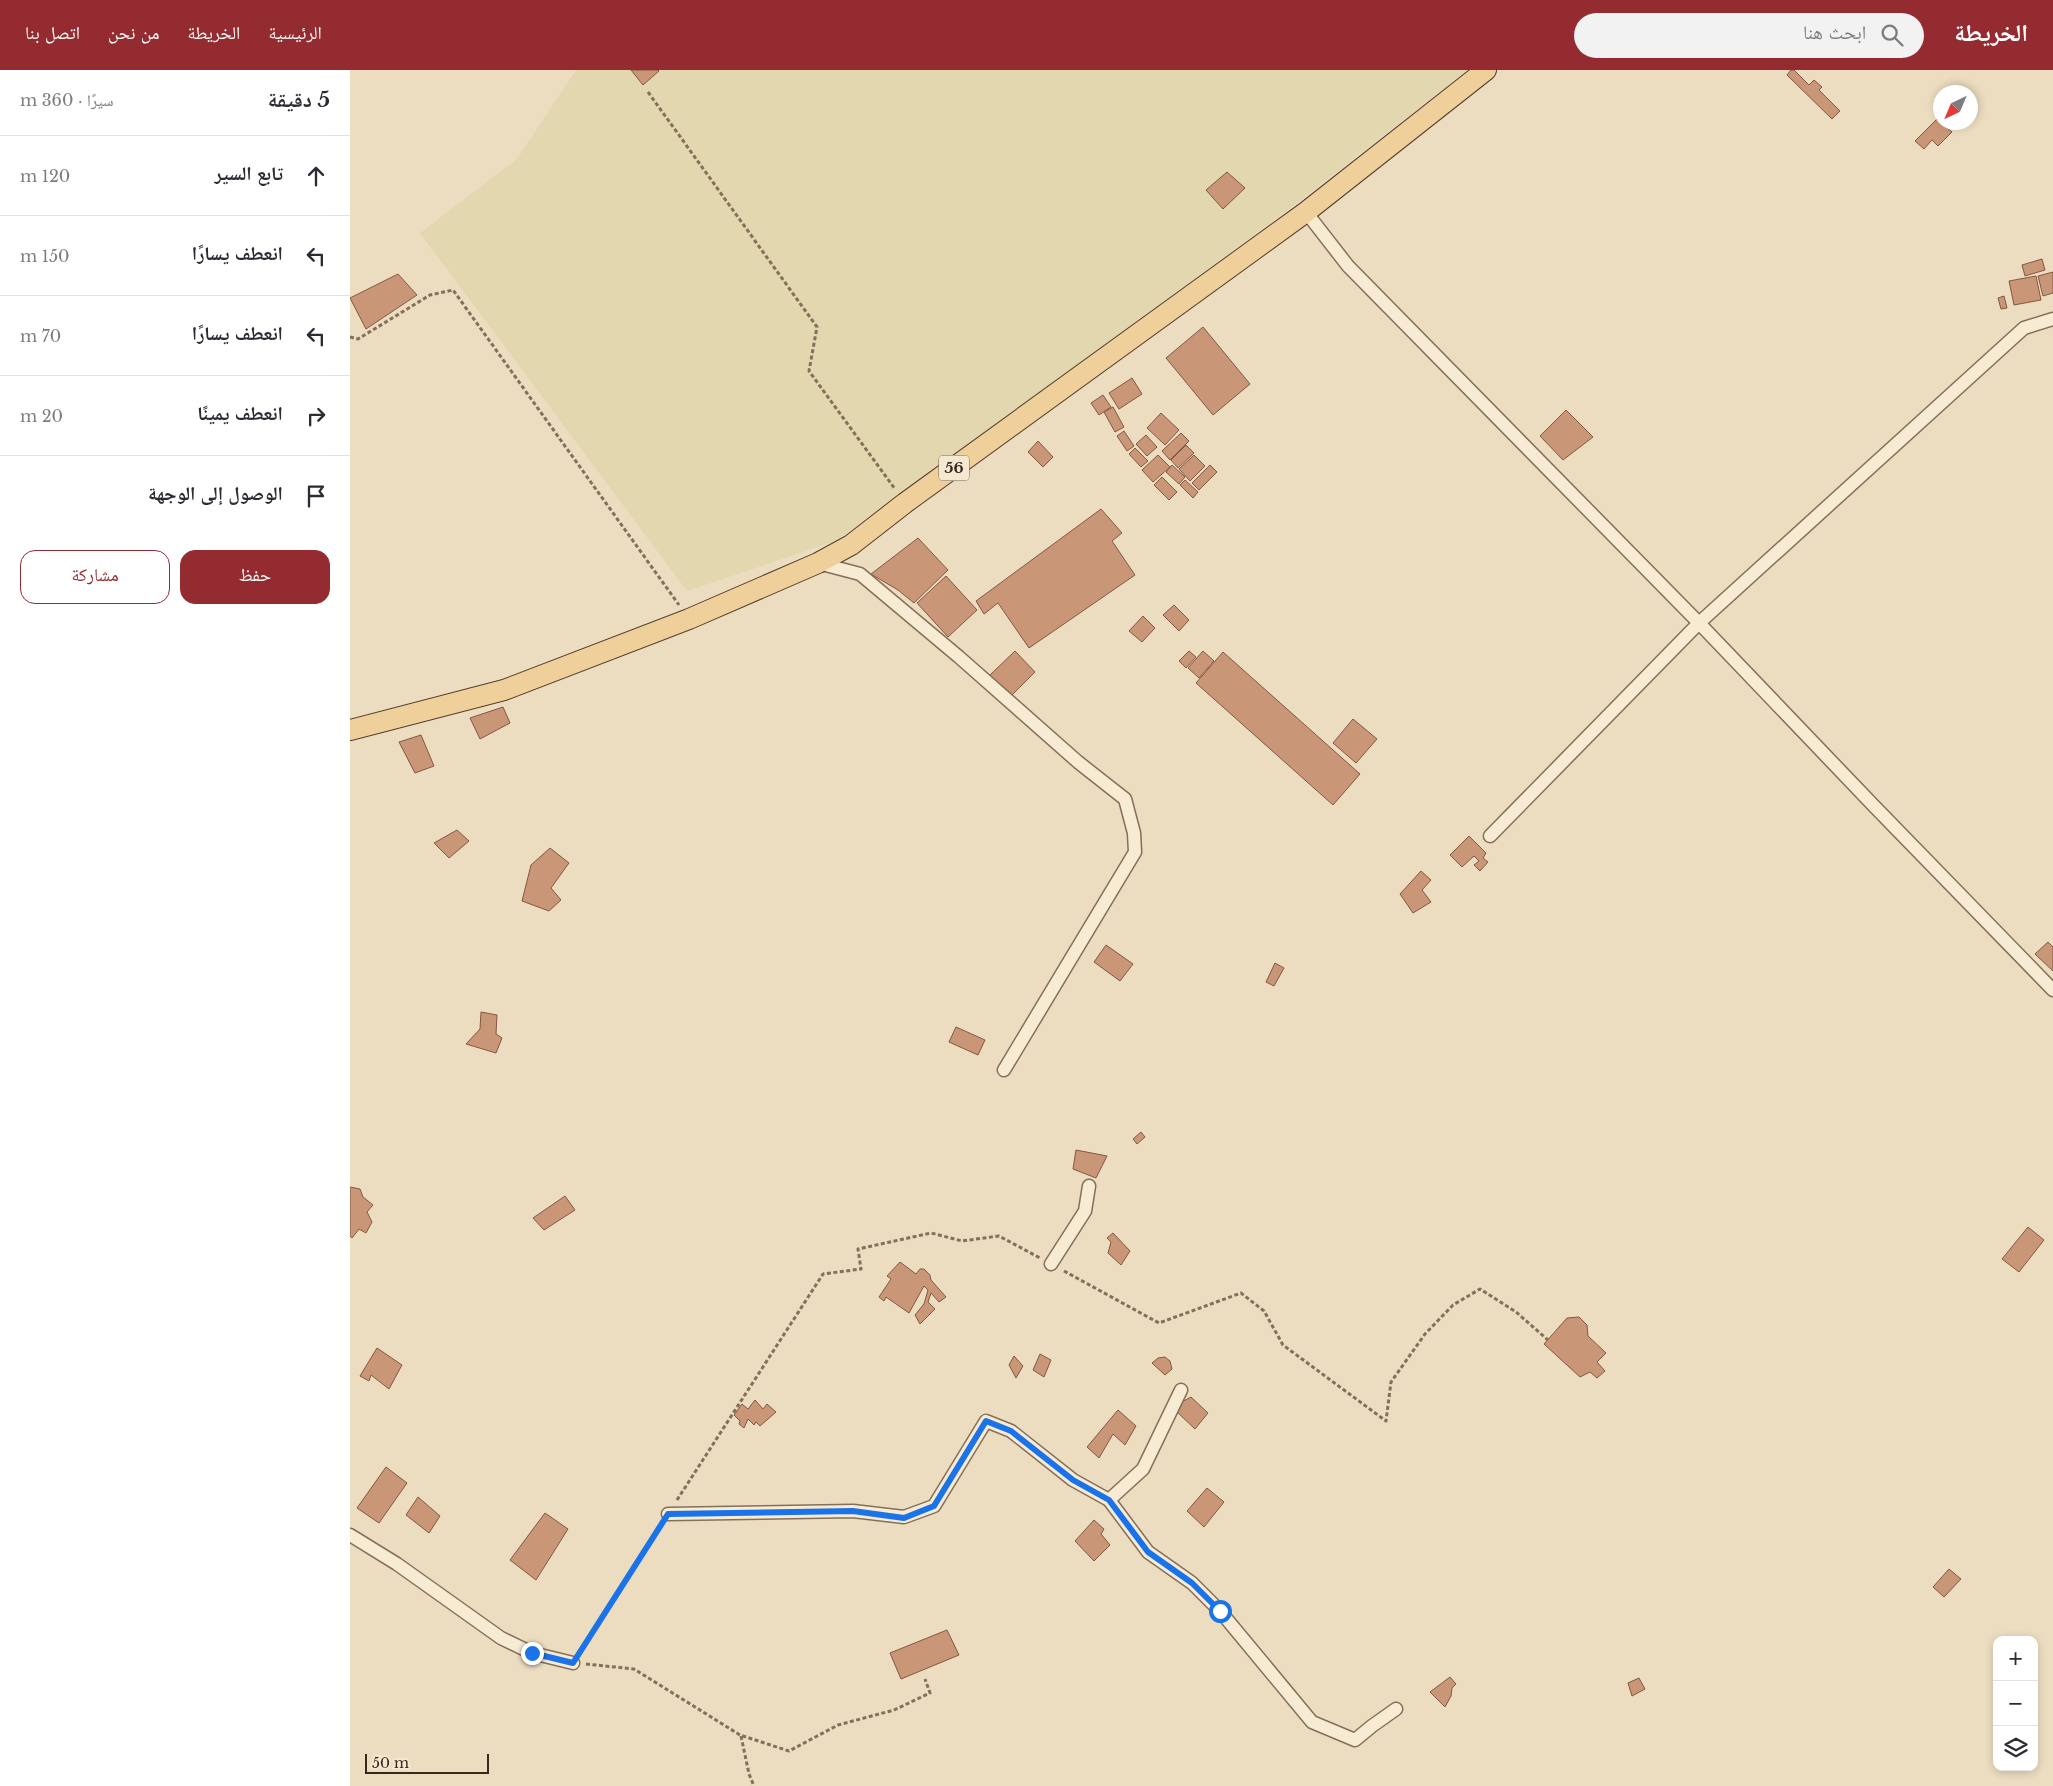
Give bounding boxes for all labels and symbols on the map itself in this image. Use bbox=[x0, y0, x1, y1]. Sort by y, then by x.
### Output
north arrow bbox=[1933, 85, 1978, 130]
road number: 56 bbox=[939, 456, 969, 480]
route start bbox=[1209, 1600, 1232, 1623]
route end bbox=[521, 1642, 544, 1665]
scale bar bbox=[365, 1751, 489, 1774]

